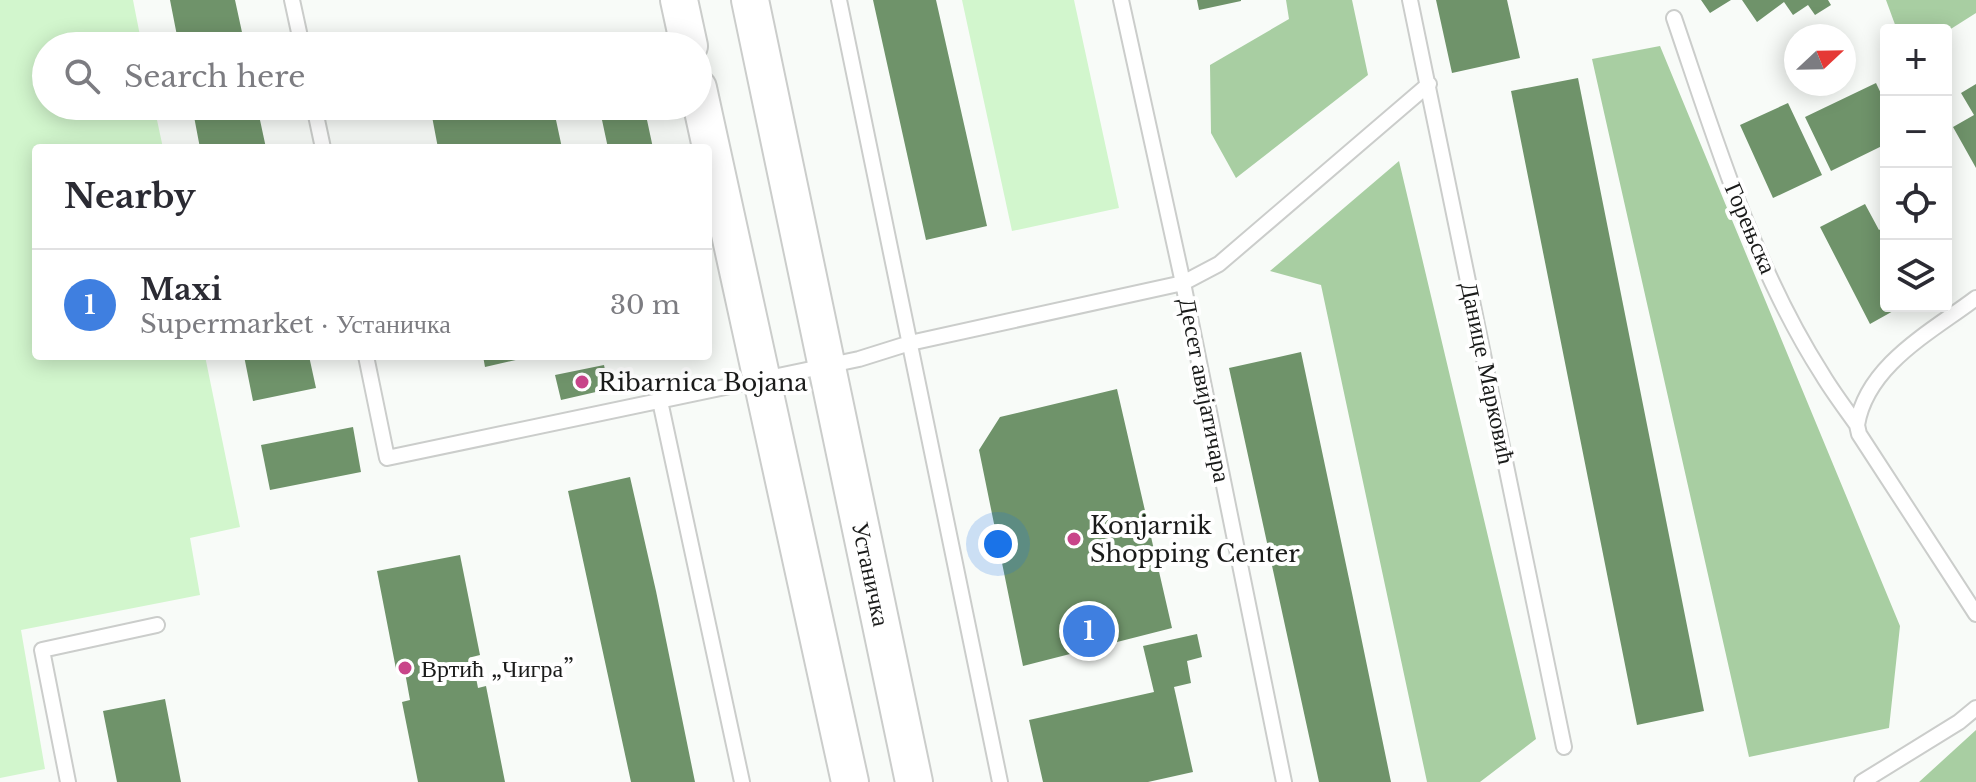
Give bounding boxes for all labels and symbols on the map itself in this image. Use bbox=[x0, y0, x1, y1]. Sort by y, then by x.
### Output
north arrow bbox=[1784, 24, 1856, 96]
street label: Горењска bbox=[1719, 178, 1783, 278]
street label: Данице Марковић bbox=[1455, 279, 1521, 467]
street label: Десет авијатичара bbox=[1173, 295, 1237, 485]
place label: Ribarnica Bojana bbox=[598, 368, 808, 397]
marker: Ribarnica Bojana bbox=[573, 373, 591, 391]
place label: Konjarnik Shopping Center bbox=[1090, 511, 1300, 568]
street label: Устаничка bbox=[846, 519, 896, 629]
your location bbox=[978, 524, 1018, 564]
marker: Konjarnik Shopping Center bbox=[1065, 530, 1083, 548]
pin: 1 bbox=[1063, 601, 1115, 661]
place label: Вртић „Чигра” bbox=[421, 654, 574, 683]
marker: Вртић „Чигра” bbox=[396, 659, 414, 677]

